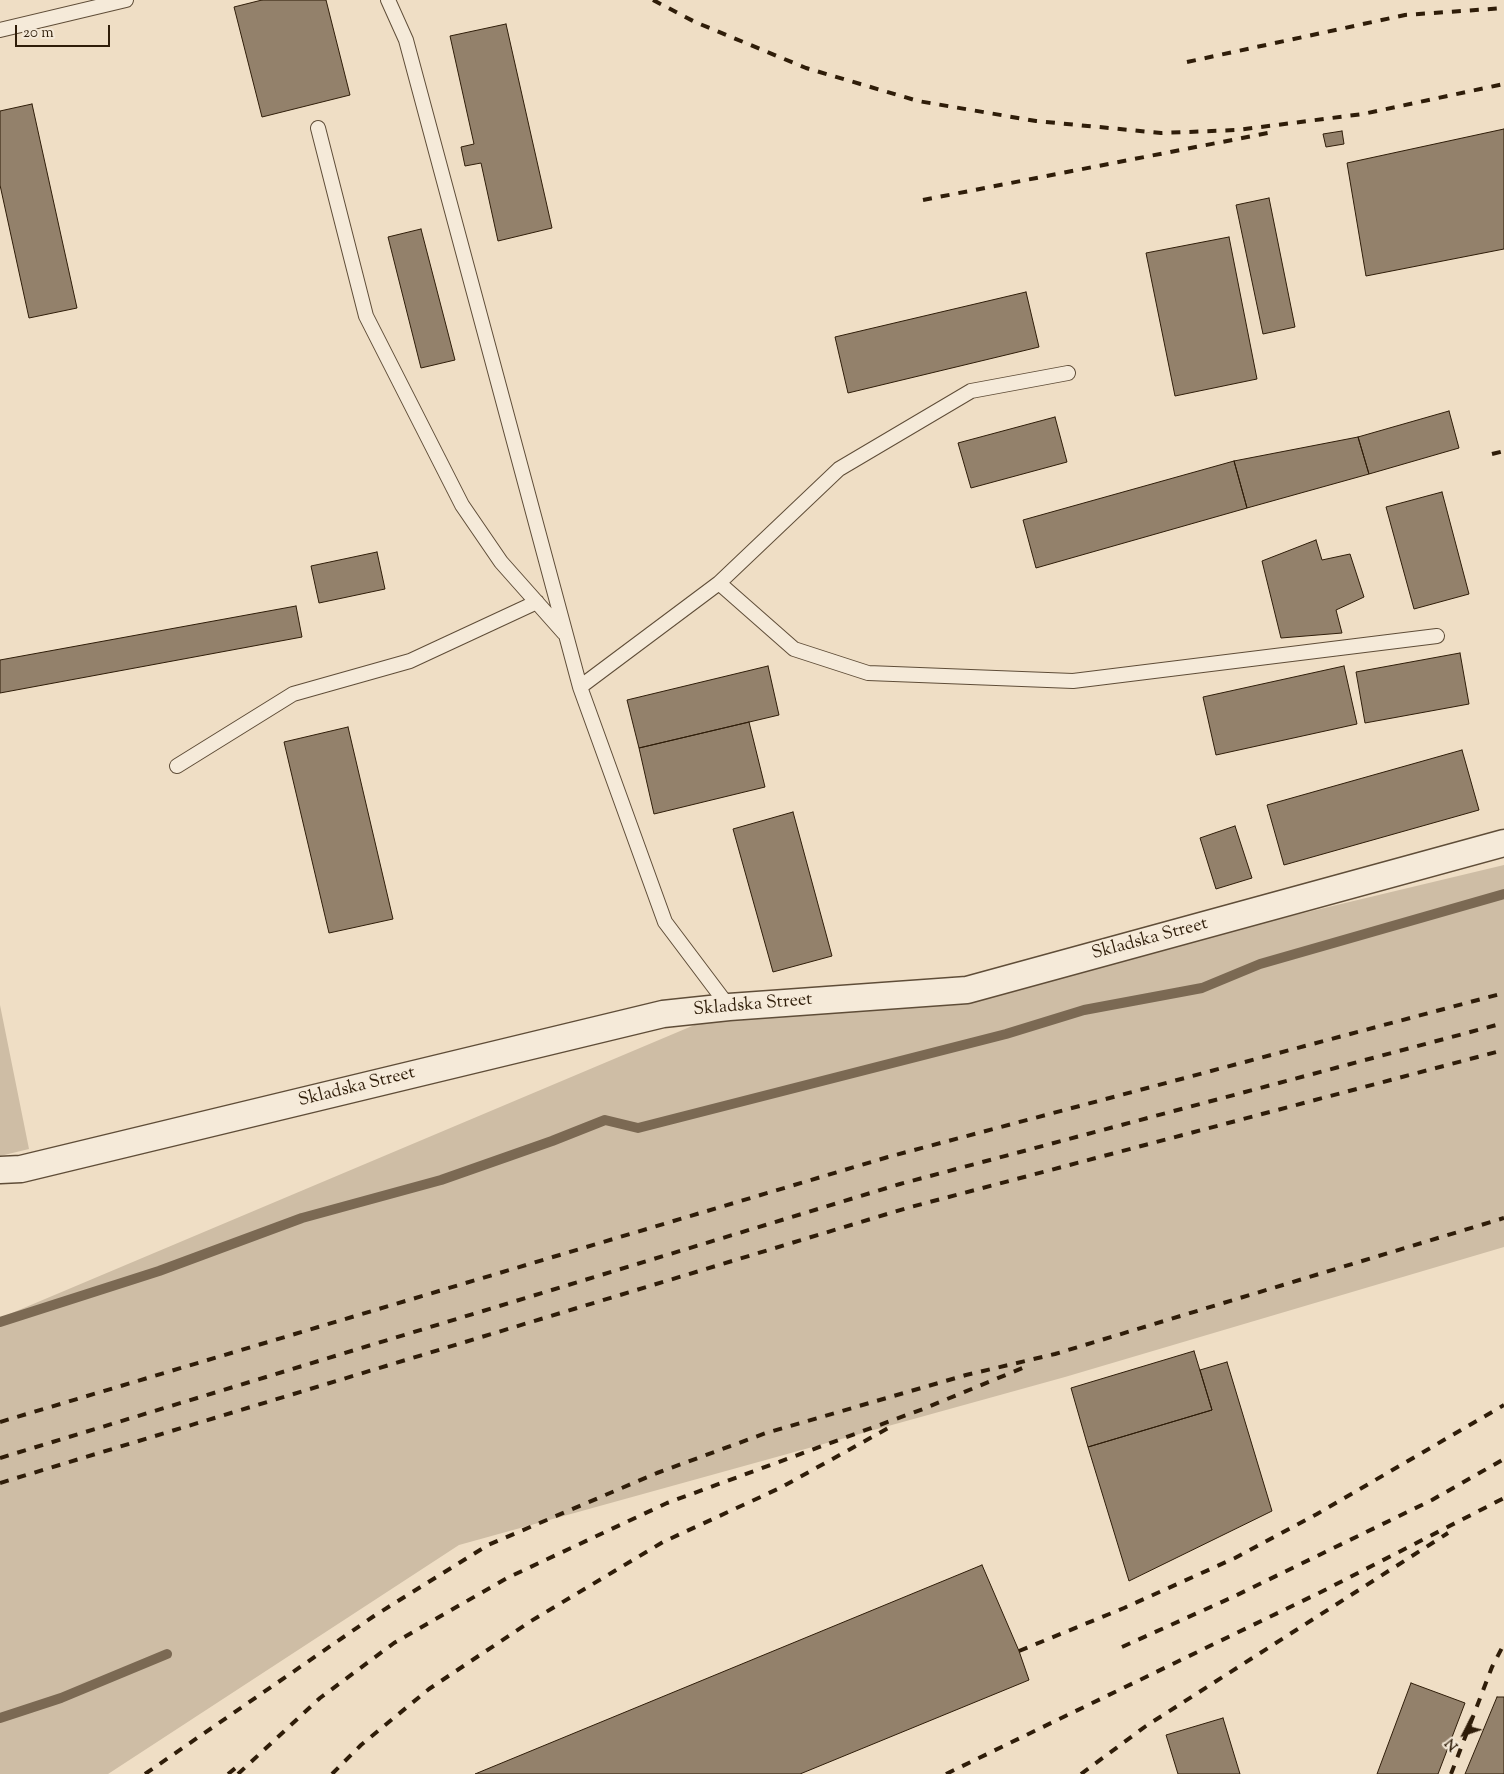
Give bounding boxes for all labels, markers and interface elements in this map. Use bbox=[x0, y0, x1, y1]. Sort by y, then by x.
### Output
scale bar bbox=[18, 15, 112, 47]
text: 20 m bbox=[23, 23, 54, 44]
street label: Skladska Street bbox=[1090, 914, 1210, 966]
street label: Skladska Street bbox=[693, 990, 813, 1022]
street label: Skladska Street bbox=[296, 1063, 418, 1113]
north arrow bbox=[1439, 1709, 1489, 1759]
text: N bbox=[1441, 1733, 1464, 1755]

